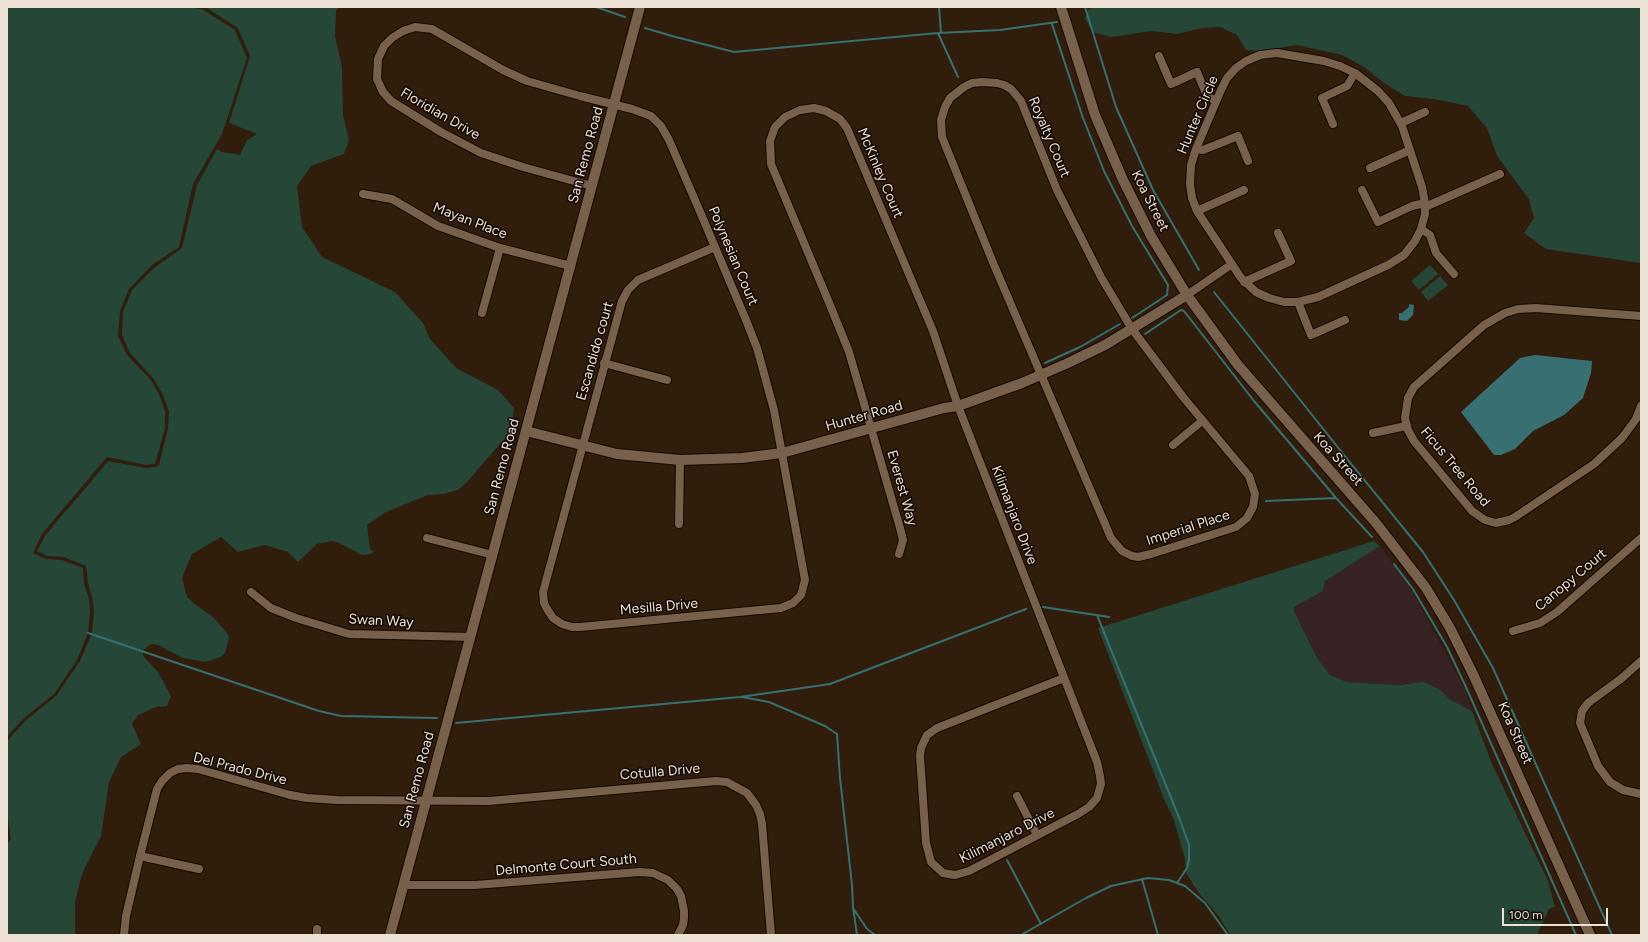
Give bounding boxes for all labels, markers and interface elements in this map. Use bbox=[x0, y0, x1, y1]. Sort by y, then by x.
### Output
street label: Hunter Circle bbox=[1174, 73, 1222, 157]
street label: Floridian Drive bbox=[397, 84, 483, 144]
street label: Royalty Court bbox=[1024, 94, 1074, 180]
street label: San Remo Road bbox=[565, 105, 607, 205]
street label: McKinley Court bbox=[853, 125, 907, 221]
street label: Koa Street bbox=[1127, 168, 1173, 234]
street label: Mayan Place bbox=[431, 199, 509, 243]
street label: Polynesian Court bbox=[705, 204, 761, 308]
street label: Escandido court bbox=[573, 300, 617, 402]
street label: Hunter Road bbox=[823, 397, 905, 435]
street label: San Remo Road bbox=[481, 417, 523, 517]
street label: Ficus Tree Road bbox=[1417, 424, 1493, 510]
street label: Koa Street bbox=[1310, 429, 1366, 489]
street label: Everest Way bbox=[883, 448, 921, 528]
street label: Kilimanjaro Drive bbox=[987, 463, 1041, 567]
street label: Imperial Place bbox=[1144, 507, 1232, 549]
street label: Canopy Court bbox=[1532, 545, 1610, 615]
street label: Mesilla Drive bbox=[619, 595, 699, 619]
street label: Swan Way bbox=[348, 611, 414, 631]
street label: Koa Street bbox=[1494, 699, 1536, 767]
street label: San Remo Road bbox=[396, 730, 438, 830]
street label: Del Prado Drive bbox=[191, 749, 289, 789]
street label: Cotulla Drive bbox=[619, 760, 701, 784]
street label: Kilimanjaro Drive bbox=[957, 805, 1057, 867]
street label: Delmonte Court South bbox=[495, 850, 637, 880]
scale bar bbox=[1504, 900, 1610, 926]
text: 100 m bbox=[1509, 908, 1543, 922]

